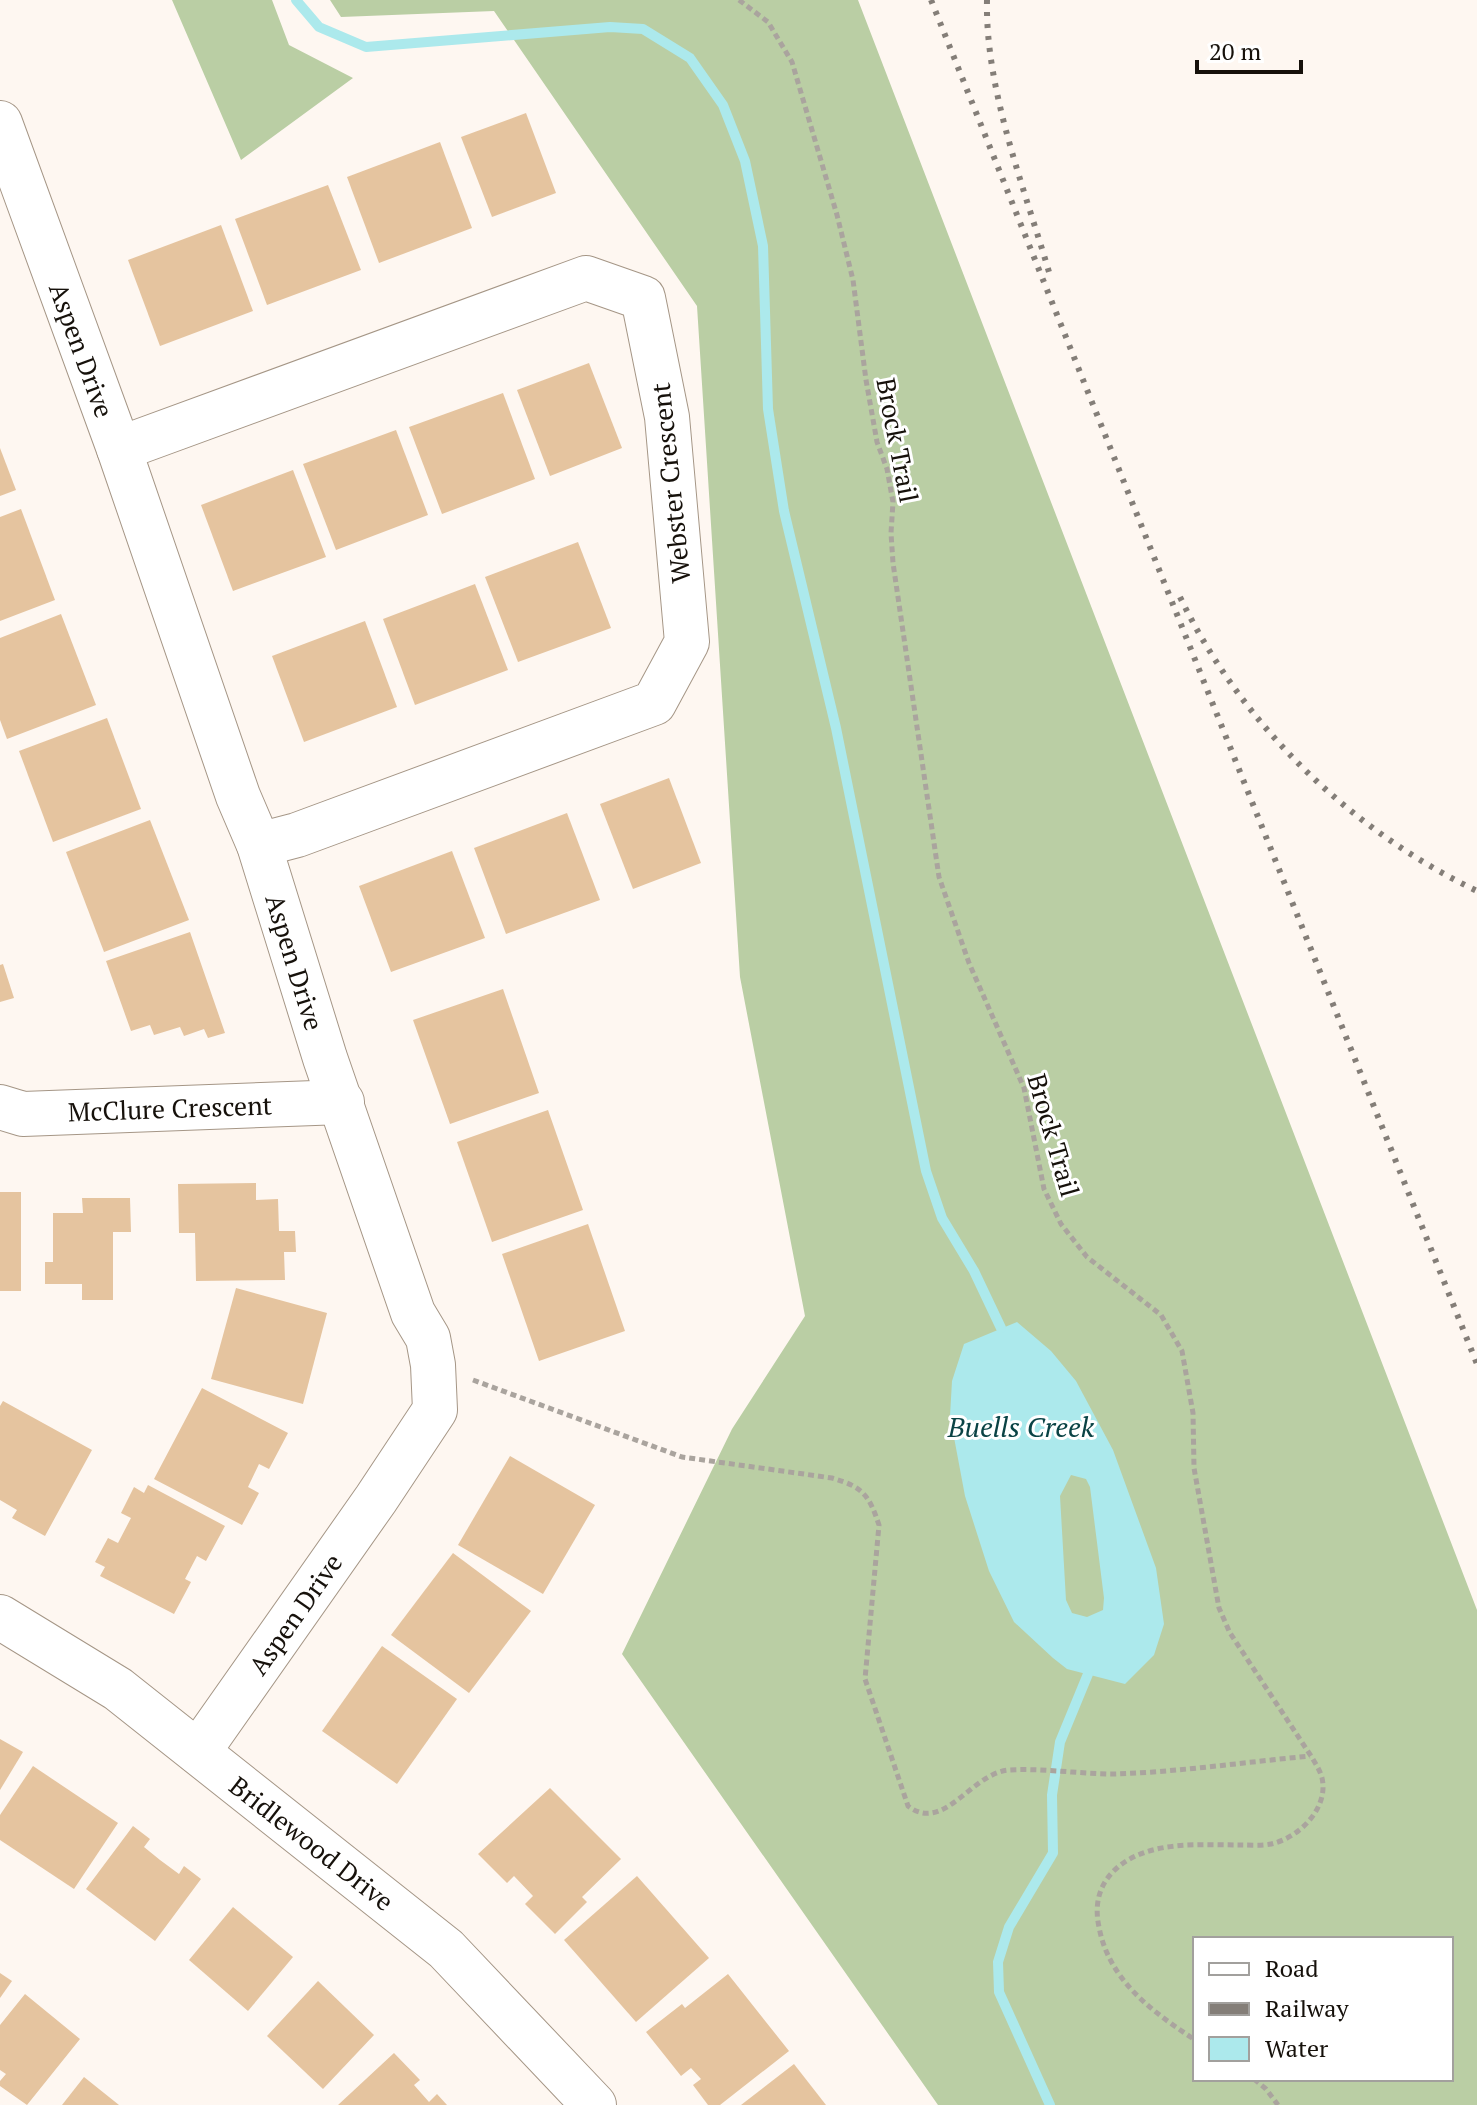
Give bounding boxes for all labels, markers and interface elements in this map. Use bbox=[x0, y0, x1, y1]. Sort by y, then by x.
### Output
scale bar bbox=[1197, 24, 1301, 74]
text: 20 m bbox=[1209, 35, 1261, 67]
street label: Aspen Drive bbox=[42, 278, 122, 422]
street label: Brock Trail bbox=[869, 375, 927, 505]
street label: Webster Crescent bbox=[643, 381, 697, 585]
street label: Aspen Drive bbox=[258, 890, 332, 1034]
street label: Brock Trail bbox=[1020, 1070, 1088, 1200]
street label: McClure Crescent bbox=[67, 1087, 273, 1129]
water label: Buells Creek bbox=[947, 1408, 1095, 1445]
street label: Aspen Drive bbox=[241, 1547, 349, 1681]
street label: Bridlewood Drive bbox=[223, 1768, 401, 1918]
legend bbox=[1193, 1937, 1453, 2081]
text: Road bbox=[1265, 1952, 1319, 1984]
text: Railway bbox=[1265, 1992, 1349, 2024]
text: Water bbox=[1265, 2032, 1329, 2064]

